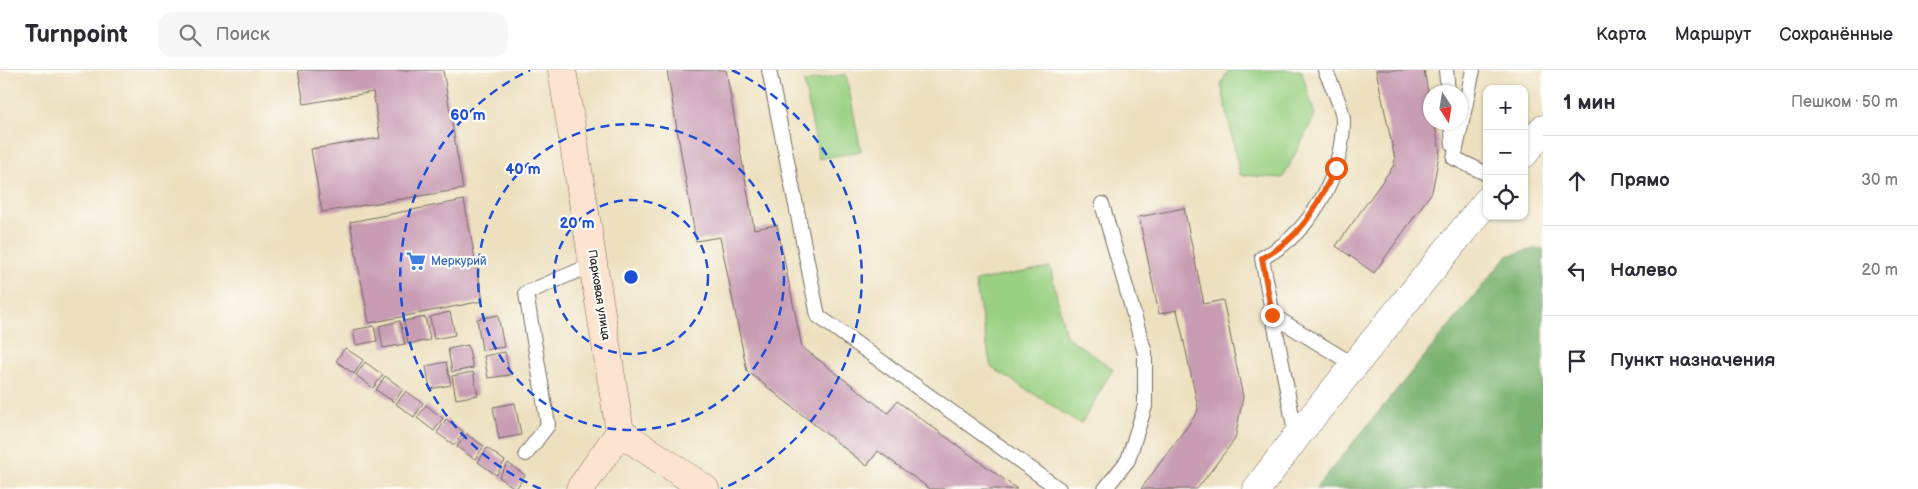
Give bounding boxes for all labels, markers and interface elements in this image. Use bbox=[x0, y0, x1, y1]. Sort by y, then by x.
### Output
search box bbox=[158, 12, 508, 57]
text: Turnpoint bbox=[25, 20, 128, 49]
icon: search bbox=[176, 21, 204, 49]
text: Поиск bbox=[216, 23, 270, 46]
text: Карта bbox=[1596, 24, 1647, 45]
text: Маршрут bbox=[1675, 24, 1751, 45]
text: Сохранённые bbox=[1779, 24, 1893, 45]
north arrow bbox=[1423, 85, 1468, 130]
map controls bbox=[1483, 85, 1528, 220]
button: + bbox=[1483, 85, 1528, 130]
text: 1 мин bbox=[1563, 90, 1615, 115]
text: Пешком · 50 m bbox=[1791, 93, 1898, 112]
text: 60 m bbox=[450, 106, 486, 125]
button: − bbox=[1483, 130, 1528, 175]
route start bbox=[1325, 157, 1348, 180]
text: 40 m bbox=[505, 160, 541, 179]
icon: ahead bbox=[1563, 167, 1591, 195]
text: Прямо bbox=[1610, 169, 1670, 192]
text: 30 m bbox=[1861, 171, 1898, 190]
button: locate bbox=[1483, 175, 1528, 220]
text: 20 m bbox=[560, 214, 595, 233]
street label: Парковая улица bbox=[584, 249, 614, 341]
supermarket icon: Меркурий bbox=[405, 250, 427, 272]
place label: Меркурий bbox=[431, 254, 487, 269]
icon: left bbox=[1563, 257, 1591, 285]
text: Налево bbox=[1610, 259, 1677, 282]
text: 20 m bbox=[1862, 261, 1898, 280]
centre of rings bbox=[622, 268, 640, 286]
route end bbox=[1261, 304, 1284, 327]
icon: arrive bbox=[1563, 347, 1591, 375]
text: Пункт назначения bbox=[1610, 349, 1775, 372]

